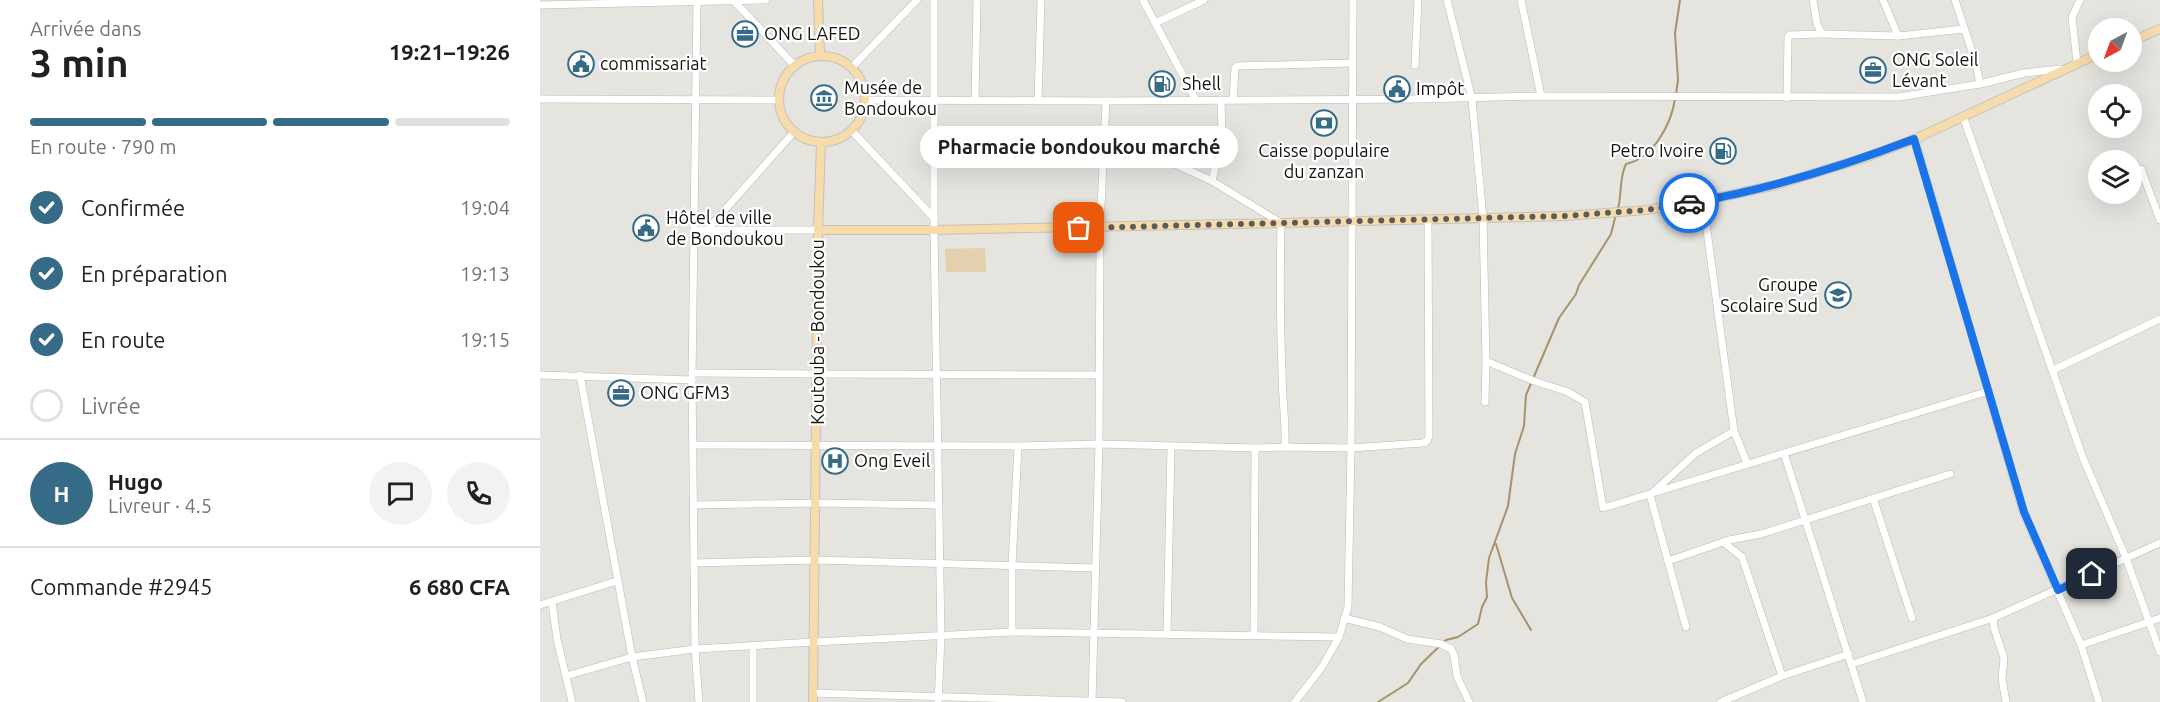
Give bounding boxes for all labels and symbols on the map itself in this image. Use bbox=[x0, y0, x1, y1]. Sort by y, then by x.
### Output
north arrow bbox=[2088, 18, 2142, 72]
office icon: ONG LAFED bbox=[730, 19, 760, 49]
place label: ONG LAFED bbox=[764, 23, 861, 43]
public building icon: commissariat bbox=[566, 49, 596, 79]
place label: ONG Soleil Lévant bbox=[1892, 49, 1979, 90]
place label: commissariat bbox=[600, 53, 707, 73]
office icon: ONG Soleil Lévant bbox=[1858, 55, 1888, 85]
fuel station icon: Shell bbox=[1147, 69, 1177, 99]
place label: Shell bbox=[1182, 73, 1221, 93]
public building icon: Impôt bbox=[1382, 74, 1412, 104]
place label: Musée de Bondoukou bbox=[844, 77, 937, 118]
place label: Impôt bbox=[1416, 78, 1464, 98]
museum icon: Musée de Bondoukou bbox=[809, 83, 839, 113]
bank icon: Caisse populaire du zanzan bbox=[1309, 108, 1339, 138]
callout: Pharmacie bondoukou marché bbox=[920, 126, 1238, 168]
fuel station icon: Petro Ivoire bbox=[1708, 136, 1738, 166]
place label: Caisse populaire du zanzan bbox=[1258, 140, 1390, 181]
place label: Petro Ivoire bbox=[1610, 140, 1704, 160]
courier bbox=[1659, 173, 1719, 233]
pin bbox=[1053, 202, 1104, 253]
place label: Hôtel de ville de Bondoukou bbox=[666, 207, 784, 248]
public building icon: Hôtel de ville de Bondoukou bbox=[631, 213, 661, 243]
street label: Koutouba - Bondoukou bbox=[807, 239, 827, 425]
place label: Groupe Scolaire Sud bbox=[1720, 274, 1818, 315]
school or university icon: Groupe Scolaire Sud bbox=[1823, 280, 1853, 310]
office icon: ONG GFM3 bbox=[606, 378, 636, 408]
place label: ONG GFM3 bbox=[640, 382, 730, 402]
hospital icon: Ong Eveil bbox=[820, 446, 850, 476]
place label: Ong Eveil bbox=[854, 450, 931, 470]
pin bbox=[2066, 548, 2117, 599]

